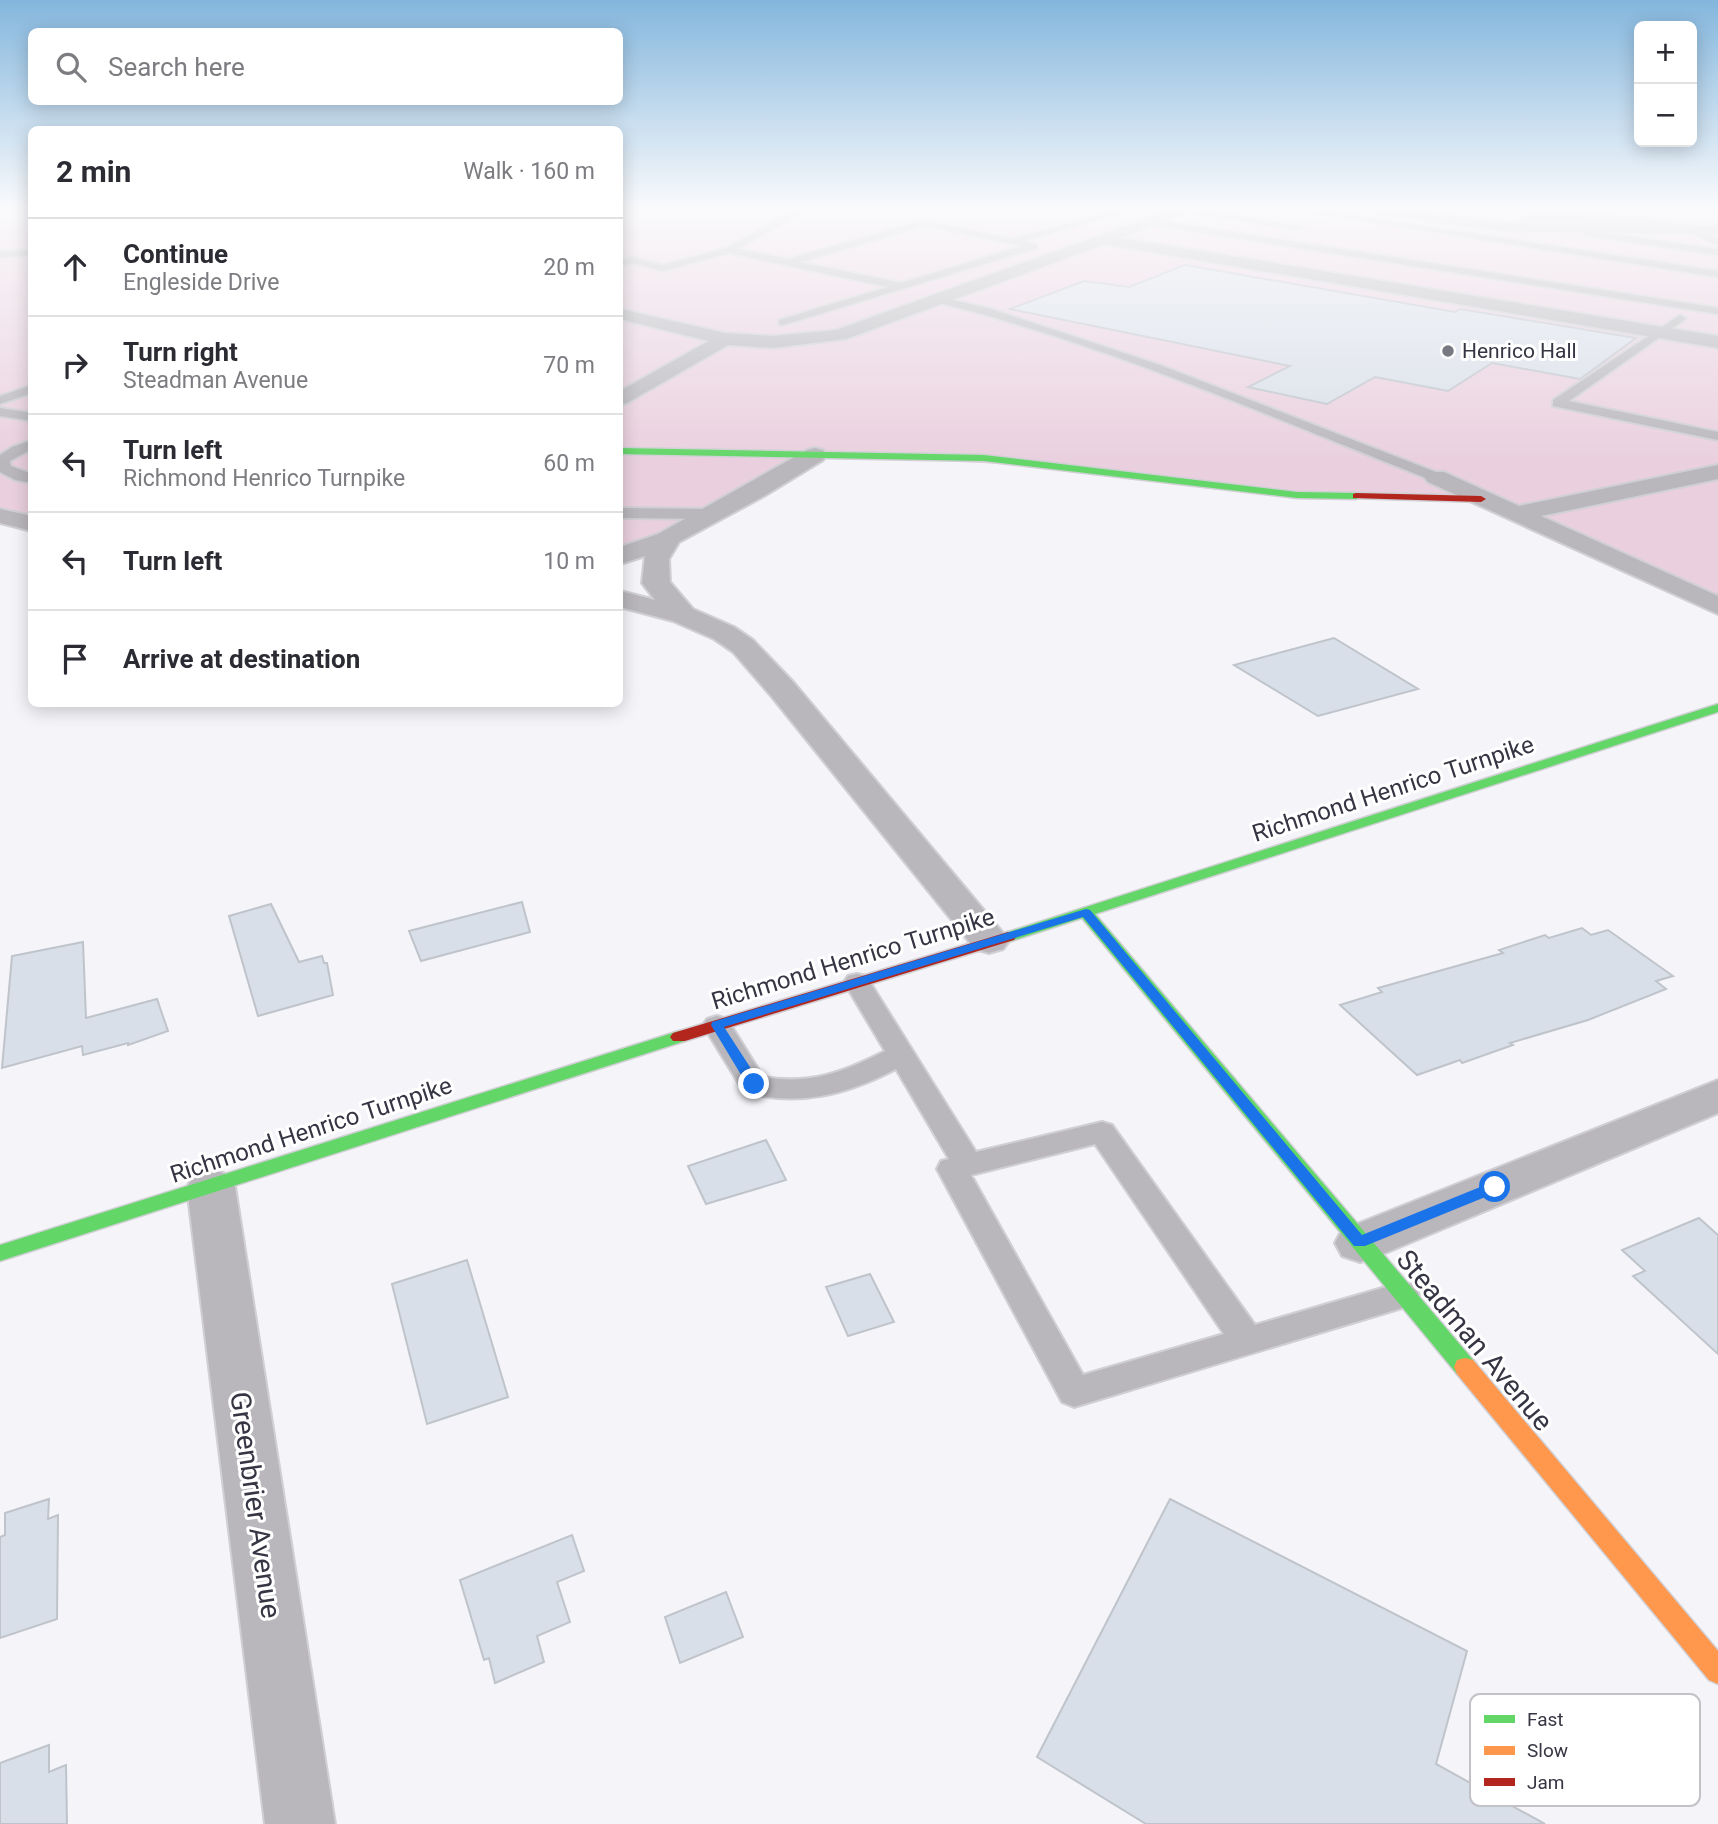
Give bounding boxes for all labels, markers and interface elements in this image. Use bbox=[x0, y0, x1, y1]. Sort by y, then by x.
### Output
map controls bbox=[1634, 21, 1697, 147]
button: + bbox=[1634, 21, 1697, 84]
search box bbox=[28, 28, 623, 105]
icon: search bbox=[52, 48, 90, 86]
text: Search here bbox=[108, 52, 245, 82]
button: − bbox=[1634, 84, 1697, 147]
text: 2 min bbox=[56, 154, 131, 189]
text: Walk · 160 m bbox=[463, 158, 595, 185]
text: Continue bbox=[123, 239, 228, 269]
icon: ahead bbox=[56, 248, 94, 286]
text: 20 m bbox=[543, 254, 595, 281]
text: Engleside Drive bbox=[123, 269, 280, 296]
text: Turn right bbox=[123, 337, 238, 367]
place label: Henrico Hall bbox=[1462, 339, 1577, 363]
marker: Henrico Hall bbox=[1440, 343, 1456, 359]
icon: right bbox=[56, 346, 94, 384]
text: 70 m bbox=[543, 352, 595, 379]
text: Steadman Avenue bbox=[123, 367, 308, 394]
text: Turn left bbox=[123, 435, 222, 465]
icon: left bbox=[56, 444, 94, 482]
text: 60 m bbox=[543, 450, 595, 477]
text: Richmond Henrico Turnpike bbox=[123, 465, 405, 492]
icon: left bbox=[56, 542, 94, 580]
text: Turn left bbox=[123, 546, 222, 576]
text: 10 m bbox=[543, 548, 595, 575]
icon: arrive bbox=[56, 640, 94, 678]
text: Arrive at destination bbox=[123, 644, 360, 674]
street label: Richmond Henrico Turnpike bbox=[1249, 730, 1537, 848]
street label: Richmond Henrico Turnpike bbox=[708, 903, 998, 1015]
route end bbox=[738, 1068, 769, 1099]
street label: Richmond Henrico Turnpike bbox=[167, 1071, 455, 1189]
route start bbox=[1479, 1171, 1510, 1202]
street label: Steadman Avenue bbox=[1390, 1243, 1560, 1437]
street label: Greenbrier Avenue bbox=[223, 1390, 288, 1620]
legend bbox=[1470, 1694, 1700, 1806]
text: Fast bbox=[1527, 1708, 1564, 1731]
text: Slow bbox=[1527, 1739, 1568, 1762]
text: Jam bbox=[1527, 1771, 1564, 1794]

